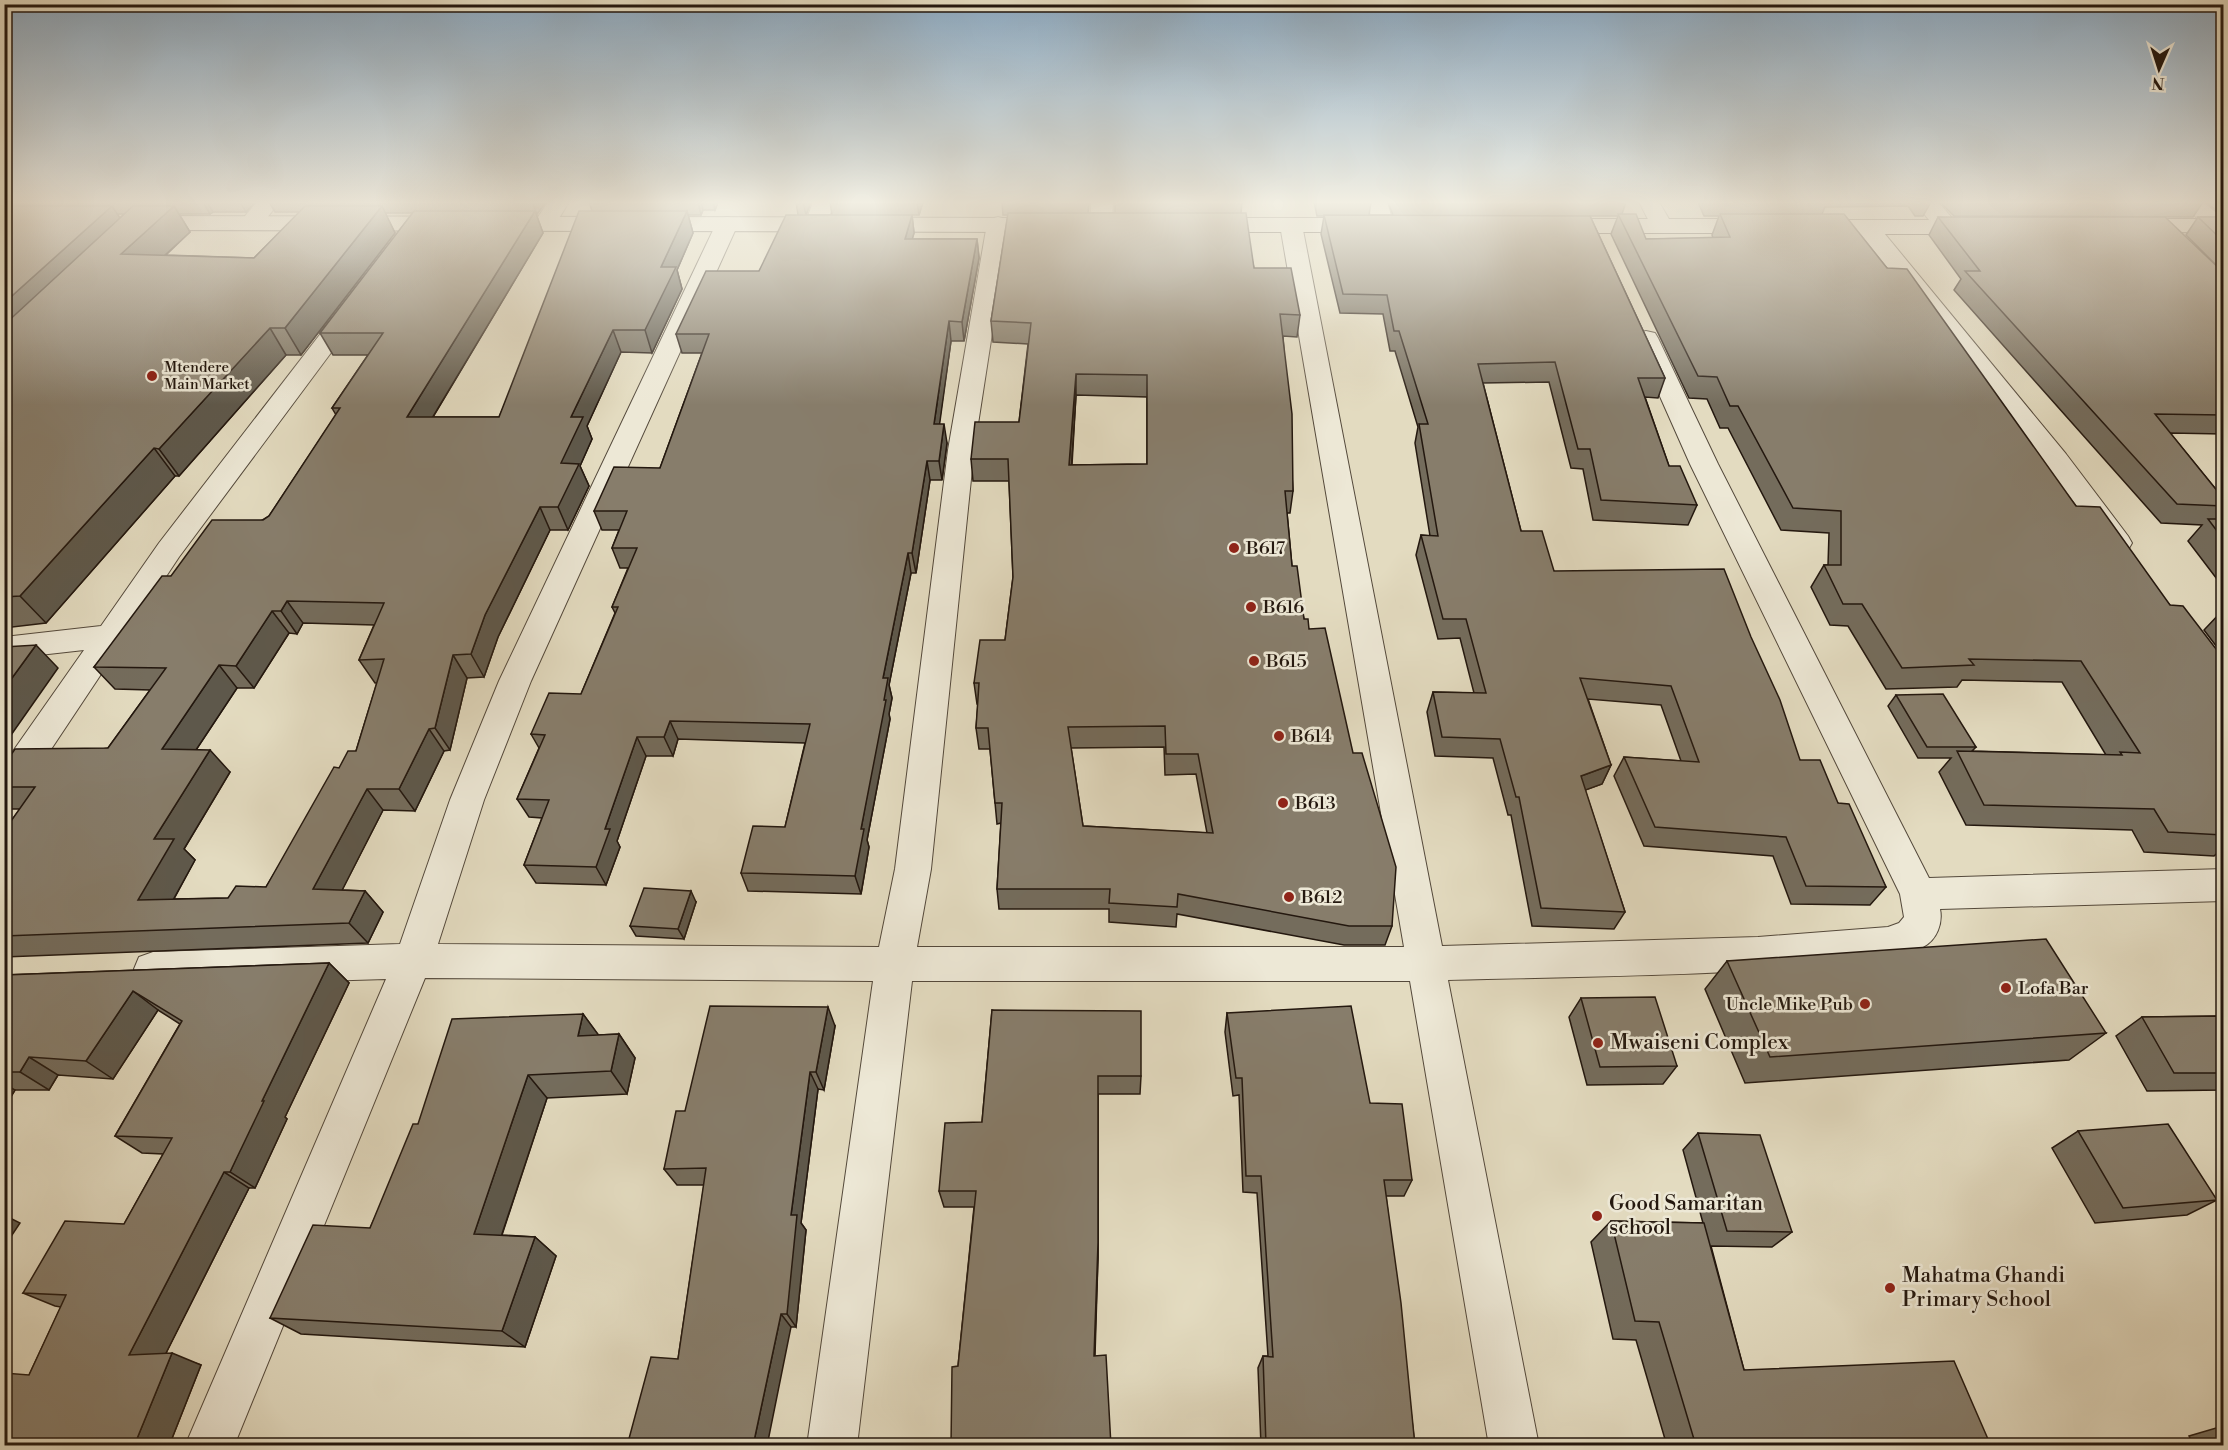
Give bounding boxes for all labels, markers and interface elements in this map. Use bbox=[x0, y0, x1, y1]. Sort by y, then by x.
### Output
north arrow bbox=[2129, 39, 2189, 99]
text: N bbox=[2151, 73, 2165, 93]
place label: Mtendere Main Market bbox=[164, 358, 250, 394]
marker: Mtendere Main Market bbox=[145, 369, 159, 383]
place label: B617 bbox=[1245, 537, 1285, 560]
marker: B617 bbox=[1227, 541, 1241, 555]
place label: B616 bbox=[1262, 596, 1304, 619]
marker: B616 bbox=[1244, 600, 1258, 614]
place label: B615 bbox=[1265, 650, 1307, 673]
marker: B615 bbox=[1247, 654, 1261, 668]
place label: B614 bbox=[1290, 725, 1332, 748]
marker: B614 bbox=[1272, 729, 1286, 743]
place label: B613 bbox=[1294, 792, 1336, 815]
marker: B613 bbox=[1276, 796, 1290, 810]
place label: B612 bbox=[1300, 886, 1342, 909]
marker: B612 bbox=[1282, 890, 1296, 904]
place label: Lofa Bar bbox=[2018, 977, 2089, 1000]
marker: Lofa Bar bbox=[1999, 981, 2013, 995]
place label: Uncle Mike Pub bbox=[1725, 993, 1853, 1016]
marker: Uncle Mike Pub bbox=[1858, 997, 1872, 1011]
place label: Mwaiseni Complex bbox=[1610, 1030, 1789, 1056]
marker: Mwaiseni Complex bbox=[1591, 1036, 1605, 1050]
place label: Good Samaritan school bbox=[1609, 1191, 1764, 1241]
marker: Good Samaritan school bbox=[1590, 1209, 1604, 1223]
place label: Mahatma Ghandi Primary School bbox=[1902, 1263, 2065, 1313]
marker: Mahatma Ghandi Primary School bbox=[1883, 1281, 1897, 1295]

